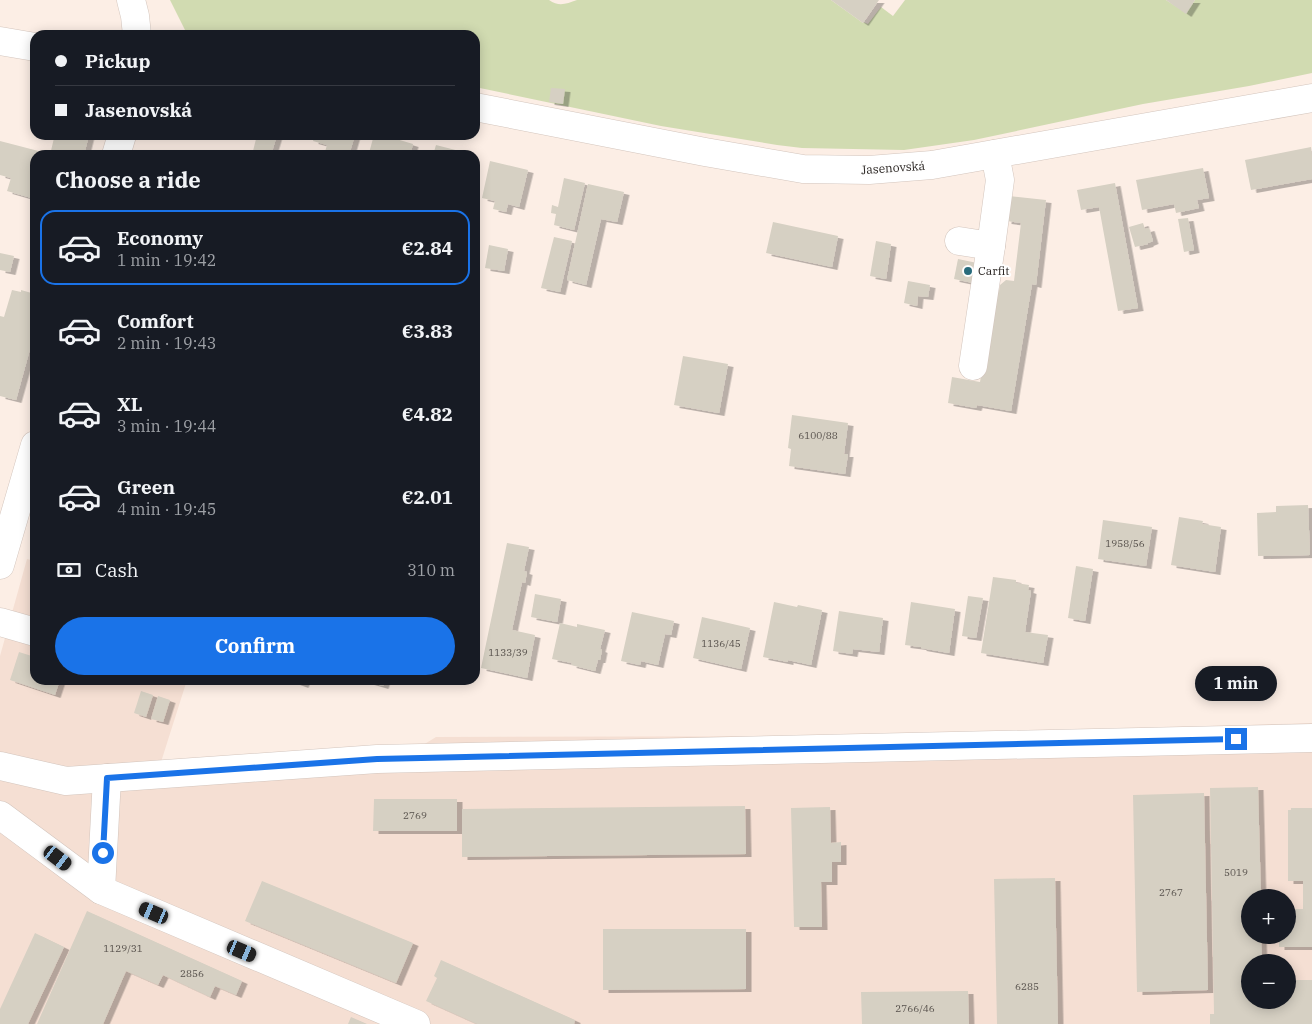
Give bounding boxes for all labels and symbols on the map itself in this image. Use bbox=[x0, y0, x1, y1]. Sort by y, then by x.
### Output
street label: Jasenovská bbox=[860, 158, 926, 177]
place label: Carfit bbox=[978, 263, 1010, 278]
marker: Carfit bbox=[962, 265, 974, 277]
house number: 6100/88 bbox=[798, 429, 838, 442]
house number: 1958/56 bbox=[1105, 537, 1145, 550]
house number: 1136/45 bbox=[701, 637, 741, 650]
house number: 1133/39 bbox=[488, 646, 528, 659]
callout: 1 min bbox=[1195, 666, 1277, 702]
route end bbox=[1225, 728, 1247, 750]
house number: 2769 bbox=[403, 809, 427, 822]
route start bbox=[92, 842, 114, 864]
car bbox=[41, 843, 74, 873]
house number: 5019 bbox=[1224, 866, 1248, 879]
house number: 2767 bbox=[1159, 886, 1183, 899]
car bbox=[137, 900, 170, 926]
car bbox=[225, 938, 258, 964]
house number: 1129/31 bbox=[103, 942, 143, 955]
house number: 2856 bbox=[180, 967, 204, 980]
house number: 6285 bbox=[1015, 980, 1039, 993]
house number: 2766/46 bbox=[895, 1002, 935, 1015]

